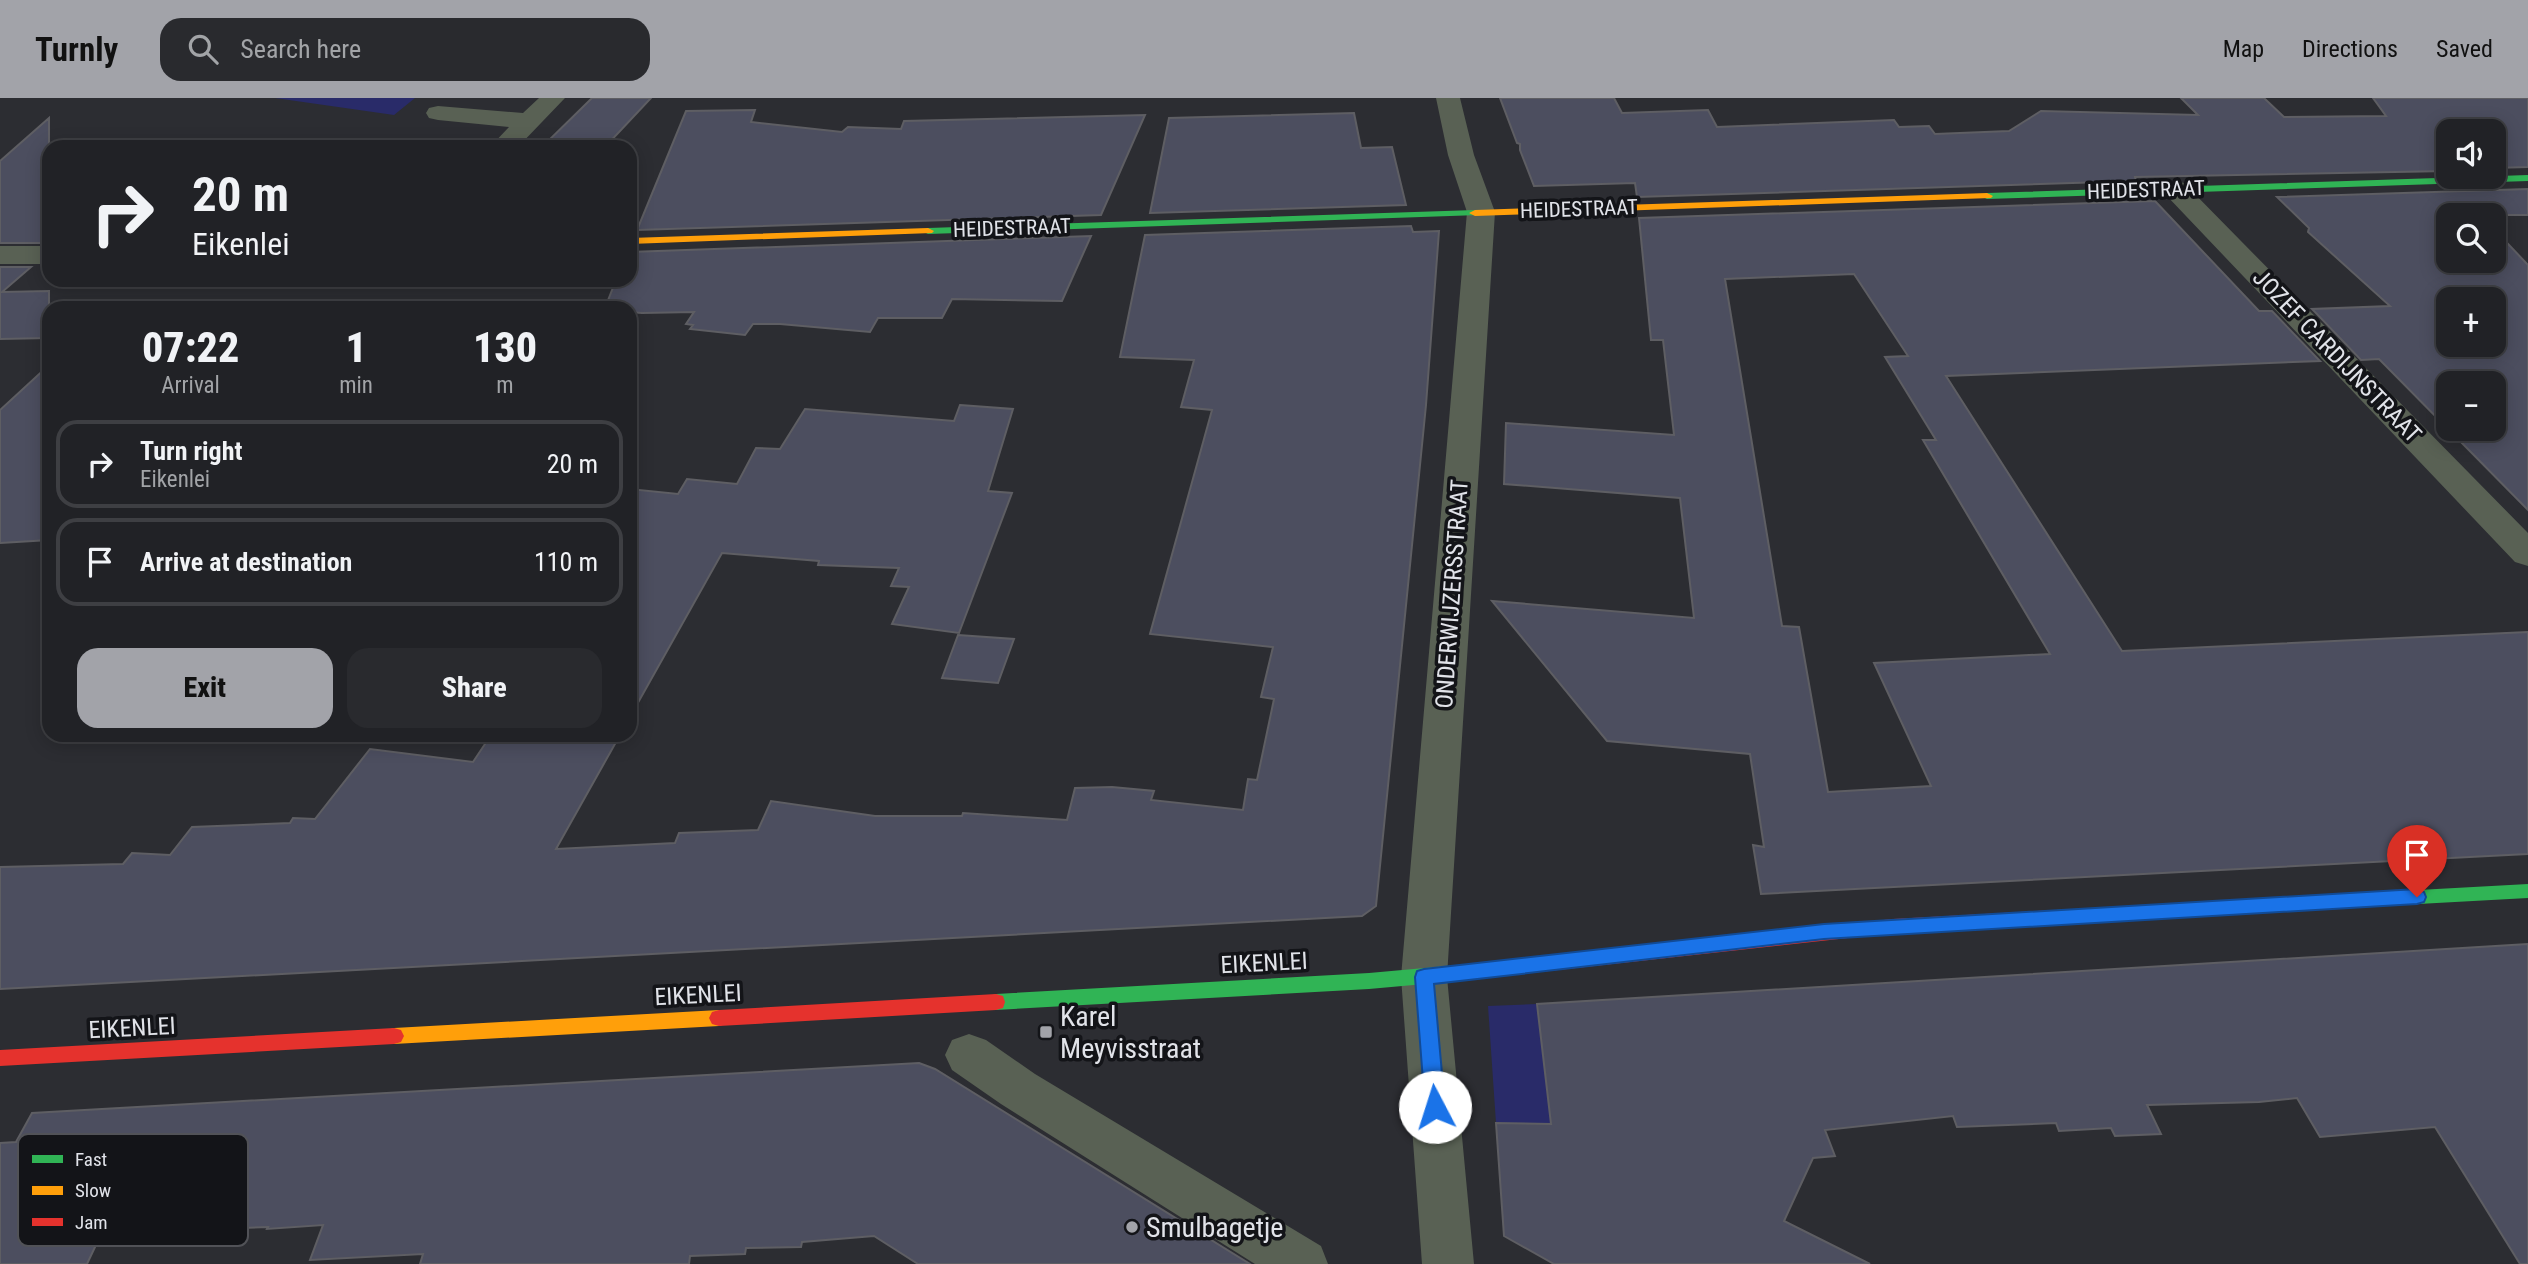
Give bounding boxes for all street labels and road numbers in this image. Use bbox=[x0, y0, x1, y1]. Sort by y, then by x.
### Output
street label: HEIDESTRAAT bbox=[2087, 176, 2205, 204]
street label: HEIDESTRAAT bbox=[1520, 195, 1638, 223]
street label: HEIDESTRAAT bbox=[953, 214, 1071, 242]
street label: JOZEF CARDIJNSTRAAT bbox=[2247, 264, 2427, 448]
street label: ONDERWIJZERSSTRAAT bbox=[1430, 479, 1474, 709]
street label: EIKENLEI bbox=[1220, 947, 1308, 979]
street label: EIKENLEI bbox=[654, 979, 742, 1011]
street label: EIKENLEI bbox=[88, 1012, 176, 1044]

